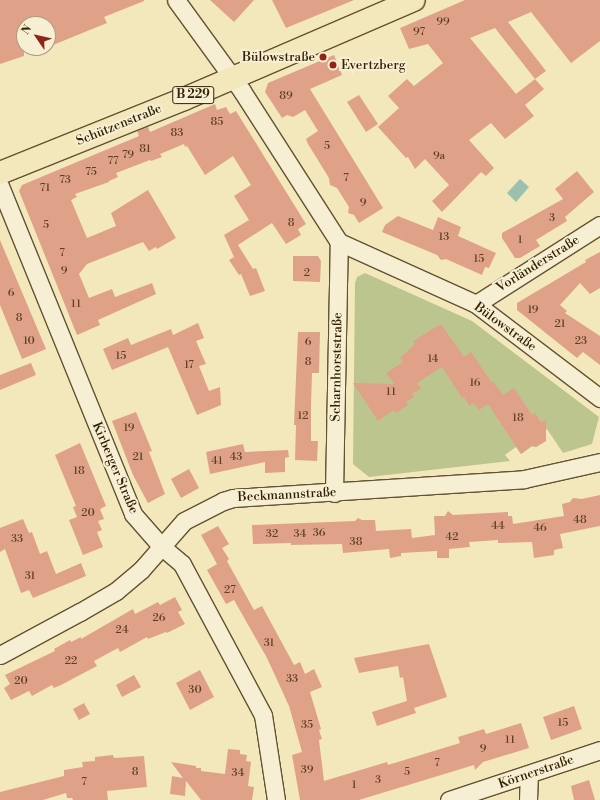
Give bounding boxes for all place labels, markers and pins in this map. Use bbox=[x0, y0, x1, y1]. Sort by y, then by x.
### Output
place label: Bülowstraße bbox=[242, 49, 315, 65]
marker: Bülowstraße bbox=[318, 52, 328, 62]
place label: Evertzberg bbox=[341, 57, 405, 73]
marker: Evertzberg bbox=[328, 60, 338, 70]

